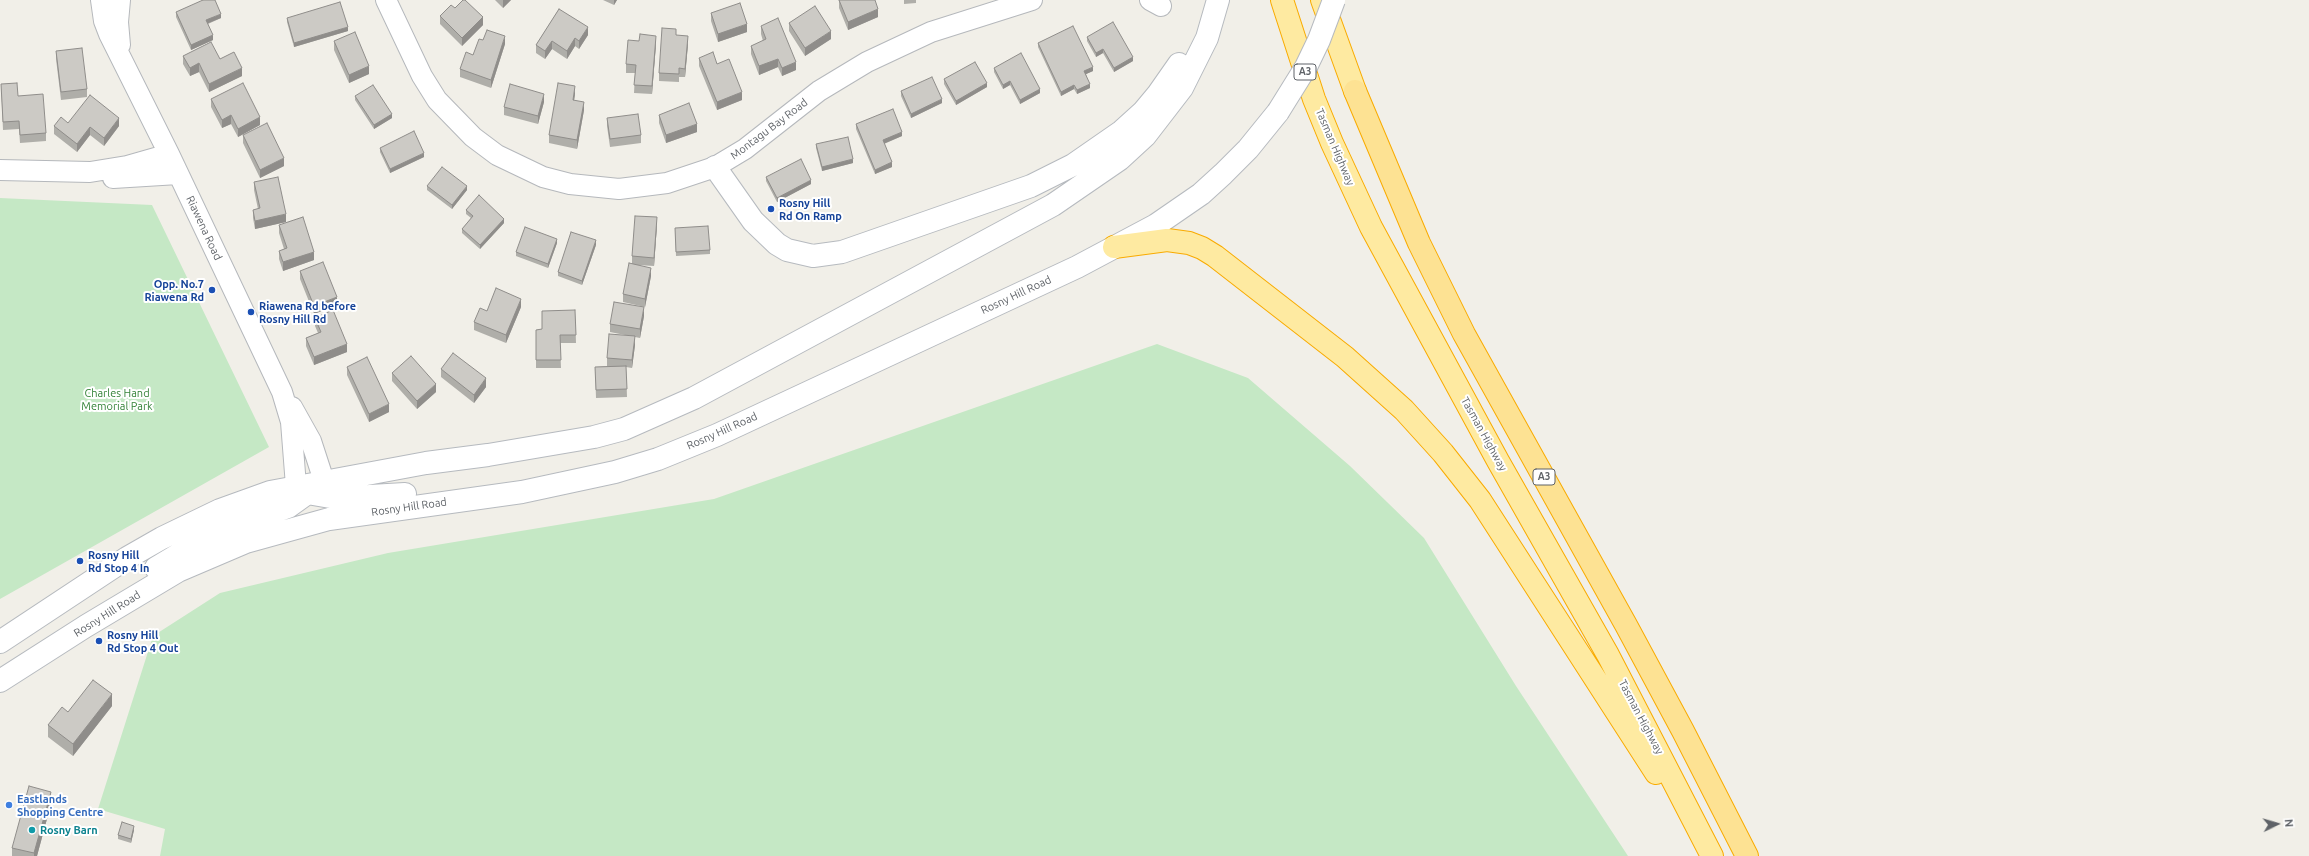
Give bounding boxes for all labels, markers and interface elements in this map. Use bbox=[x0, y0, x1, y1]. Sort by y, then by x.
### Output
road number: A3 bbox=[1294, 64, 1316, 80]
street label: Montagu Bay Road bbox=[728, 96, 810, 162]
street label: Tasman Highway bbox=[1313, 106, 1357, 188]
street label: Riawena Road bbox=[183, 194, 225, 262]
place label: Rosny Hill Rd On Ramp bbox=[779, 196, 842, 222]
marker: Rosny Hill Rd On Ramp bbox=[766, 204, 776, 214]
street label: Rosny Hill Road bbox=[979, 273, 1053, 317]
place label: Opp. No.7 Riawena Rd bbox=[144, 277, 204, 303]
marker: Opp. No.7 Riawena Rd bbox=[207, 285, 217, 295]
place label: Riawena Rd before Rosny Hill Rd bbox=[259, 299, 356, 325]
marker: Riawena Rd before Rosny Hill Rd bbox=[246, 307, 256, 317]
park label: Charles Hand Memorial Park bbox=[81, 386, 153, 412]
street label: Tasman Highway bbox=[1458, 395, 1510, 473]
street label: Rosny Hill Road bbox=[685, 410, 759, 452]
road number: A3 bbox=[1533, 469, 1555, 485]
street label: Rosny Hill Road bbox=[370, 495, 448, 519]
place label: Rosny Hill Rd Stop 4 In bbox=[88, 548, 149, 574]
marker: Rosny Hill Rd Stop 4 In bbox=[75, 556, 85, 566]
street label: Rosny Hill Road bbox=[71, 588, 143, 640]
place label: Rosny Hill Rd Stop 4 Out bbox=[107, 628, 178, 654]
marker: Rosny Hill Rd Stop 4 Out bbox=[94, 636, 104, 646]
street label: Tasman Highway bbox=[1616, 677, 1666, 757]
place label: Eastlands Shopping Centre bbox=[17, 792, 103, 818]
marker: Eastlands Shopping Centre bbox=[4, 800, 14, 810]
north arrow bbox=[2257, 804, 2297, 844]
text: N bbox=[2283, 818, 2295, 828]
place label: Rosny Barn bbox=[40, 823, 98, 837]
marker: Rosny Barn bbox=[27, 825, 37, 835]

